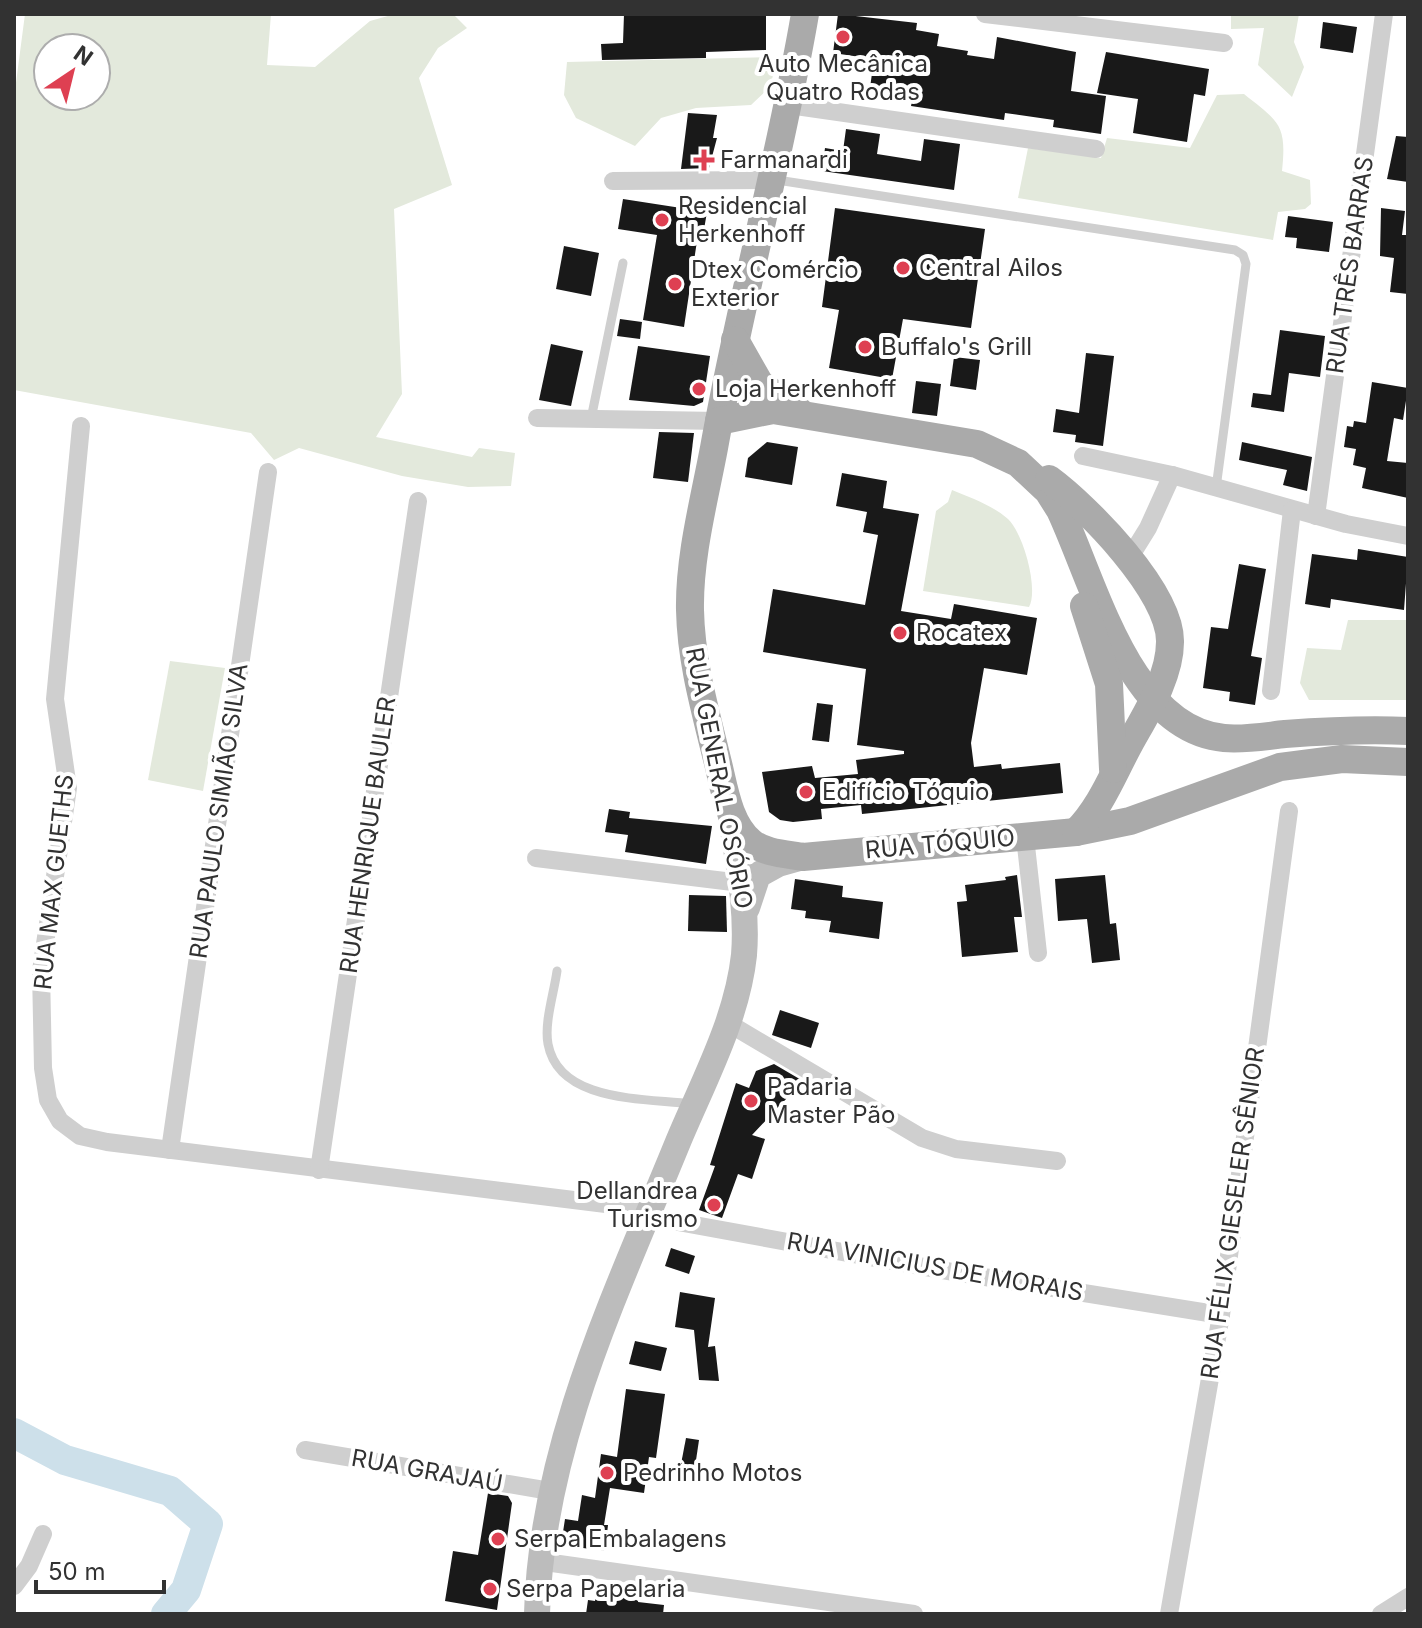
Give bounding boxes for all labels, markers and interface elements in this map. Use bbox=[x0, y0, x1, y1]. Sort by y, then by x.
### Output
marker: Auto Mecânica Quatro Rodas bbox=[834, 28, 852, 46]
north arrow bbox=[32, 32, 112, 112]
text: N bbox=[69, 40, 98, 71]
place label: Auto Mecânica Quatro Rodas bbox=[758, 49, 928, 106]
place label: Farmanardi bbox=[720, 145, 848, 174]
marker: Farmanardi bbox=[695, 151, 713, 169]
street label: RUA TRÊS BARRAS bbox=[1319, 154, 1379, 375]
place label: Residencial Herkenhoff bbox=[678, 191, 807, 248]
marker: Residencial Herkenhoff bbox=[653, 211, 671, 229]
place label: Central Ailos bbox=[919, 253, 1063, 282]
place label: Dtex Comércio Exterior bbox=[691, 255, 859, 312]
marker: Central Ailos bbox=[894, 259, 912, 277]
marker: Dtex Comércio Exterior bbox=[666, 275, 684, 293]
place label: Buffalo's Grill bbox=[881, 332, 1032, 361]
marker: Buffalo's Grill bbox=[856, 338, 874, 356]
place label: Loja Herkenhoff bbox=[715, 374, 897, 403]
marker: Loja Herkenhoff bbox=[690, 380, 708, 398]
place label: Rocatex bbox=[916, 618, 1007, 647]
marker: Rocatex bbox=[891, 624, 909, 642]
street label: RUA GENERAL OSÓRIO bbox=[680, 645, 759, 911]
street label: RUA PAULO SIMIÃO SILVA bbox=[183, 662, 254, 960]
street label: RUA HENRIQUE BAULER bbox=[334, 695, 401, 975]
street label: RUA MAX GUETHS bbox=[28, 773, 79, 991]
place label: Edifício Tóquio bbox=[822, 777, 989, 806]
marker: Edifício Tóquio bbox=[797, 783, 815, 801]
street label: RUA TÓQUIO bbox=[864, 823, 1016, 864]
street label: RUA FÉLIX GIESELER SÊNIOR bbox=[1194, 1045, 1270, 1381]
place label: Padaria Master Pão bbox=[767, 1072, 895, 1129]
marker: Padaria Master Pão bbox=[742, 1092, 760, 1110]
place label: Dellandrea Turismo bbox=[576, 1176, 698, 1233]
marker: Dellandrea Turismo bbox=[705, 1196, 723, 1214]
street label: RUA VINICIUS DE MORAIS bbox=[785, 1226, 1085, 1307]
street label: RUA GRAJAÚ bbox=[349, 1442, 505, 1498]
place label: Pedrinho Motos bbox=[623, 1458, 802, 1487]
marker: Pedrinho Motos bbox=[598, 1464, 616, 1482]
place label: Serpa Embalagens bbox=[514, 1524, 727, 1553]
marker: Serpa Embalagens bbox=[489, 1530, 507, 1548]
scale bar bbox=[36, 1544, 164, 1594]
text: 50 m bbox=[48, 1557, 106, 1586]
place label: Serpa Papelaria bbox=[506, 1574, 685, 1603]
marker: Serpa Papelaria bbox=[481, 1580, 499, 1598]

